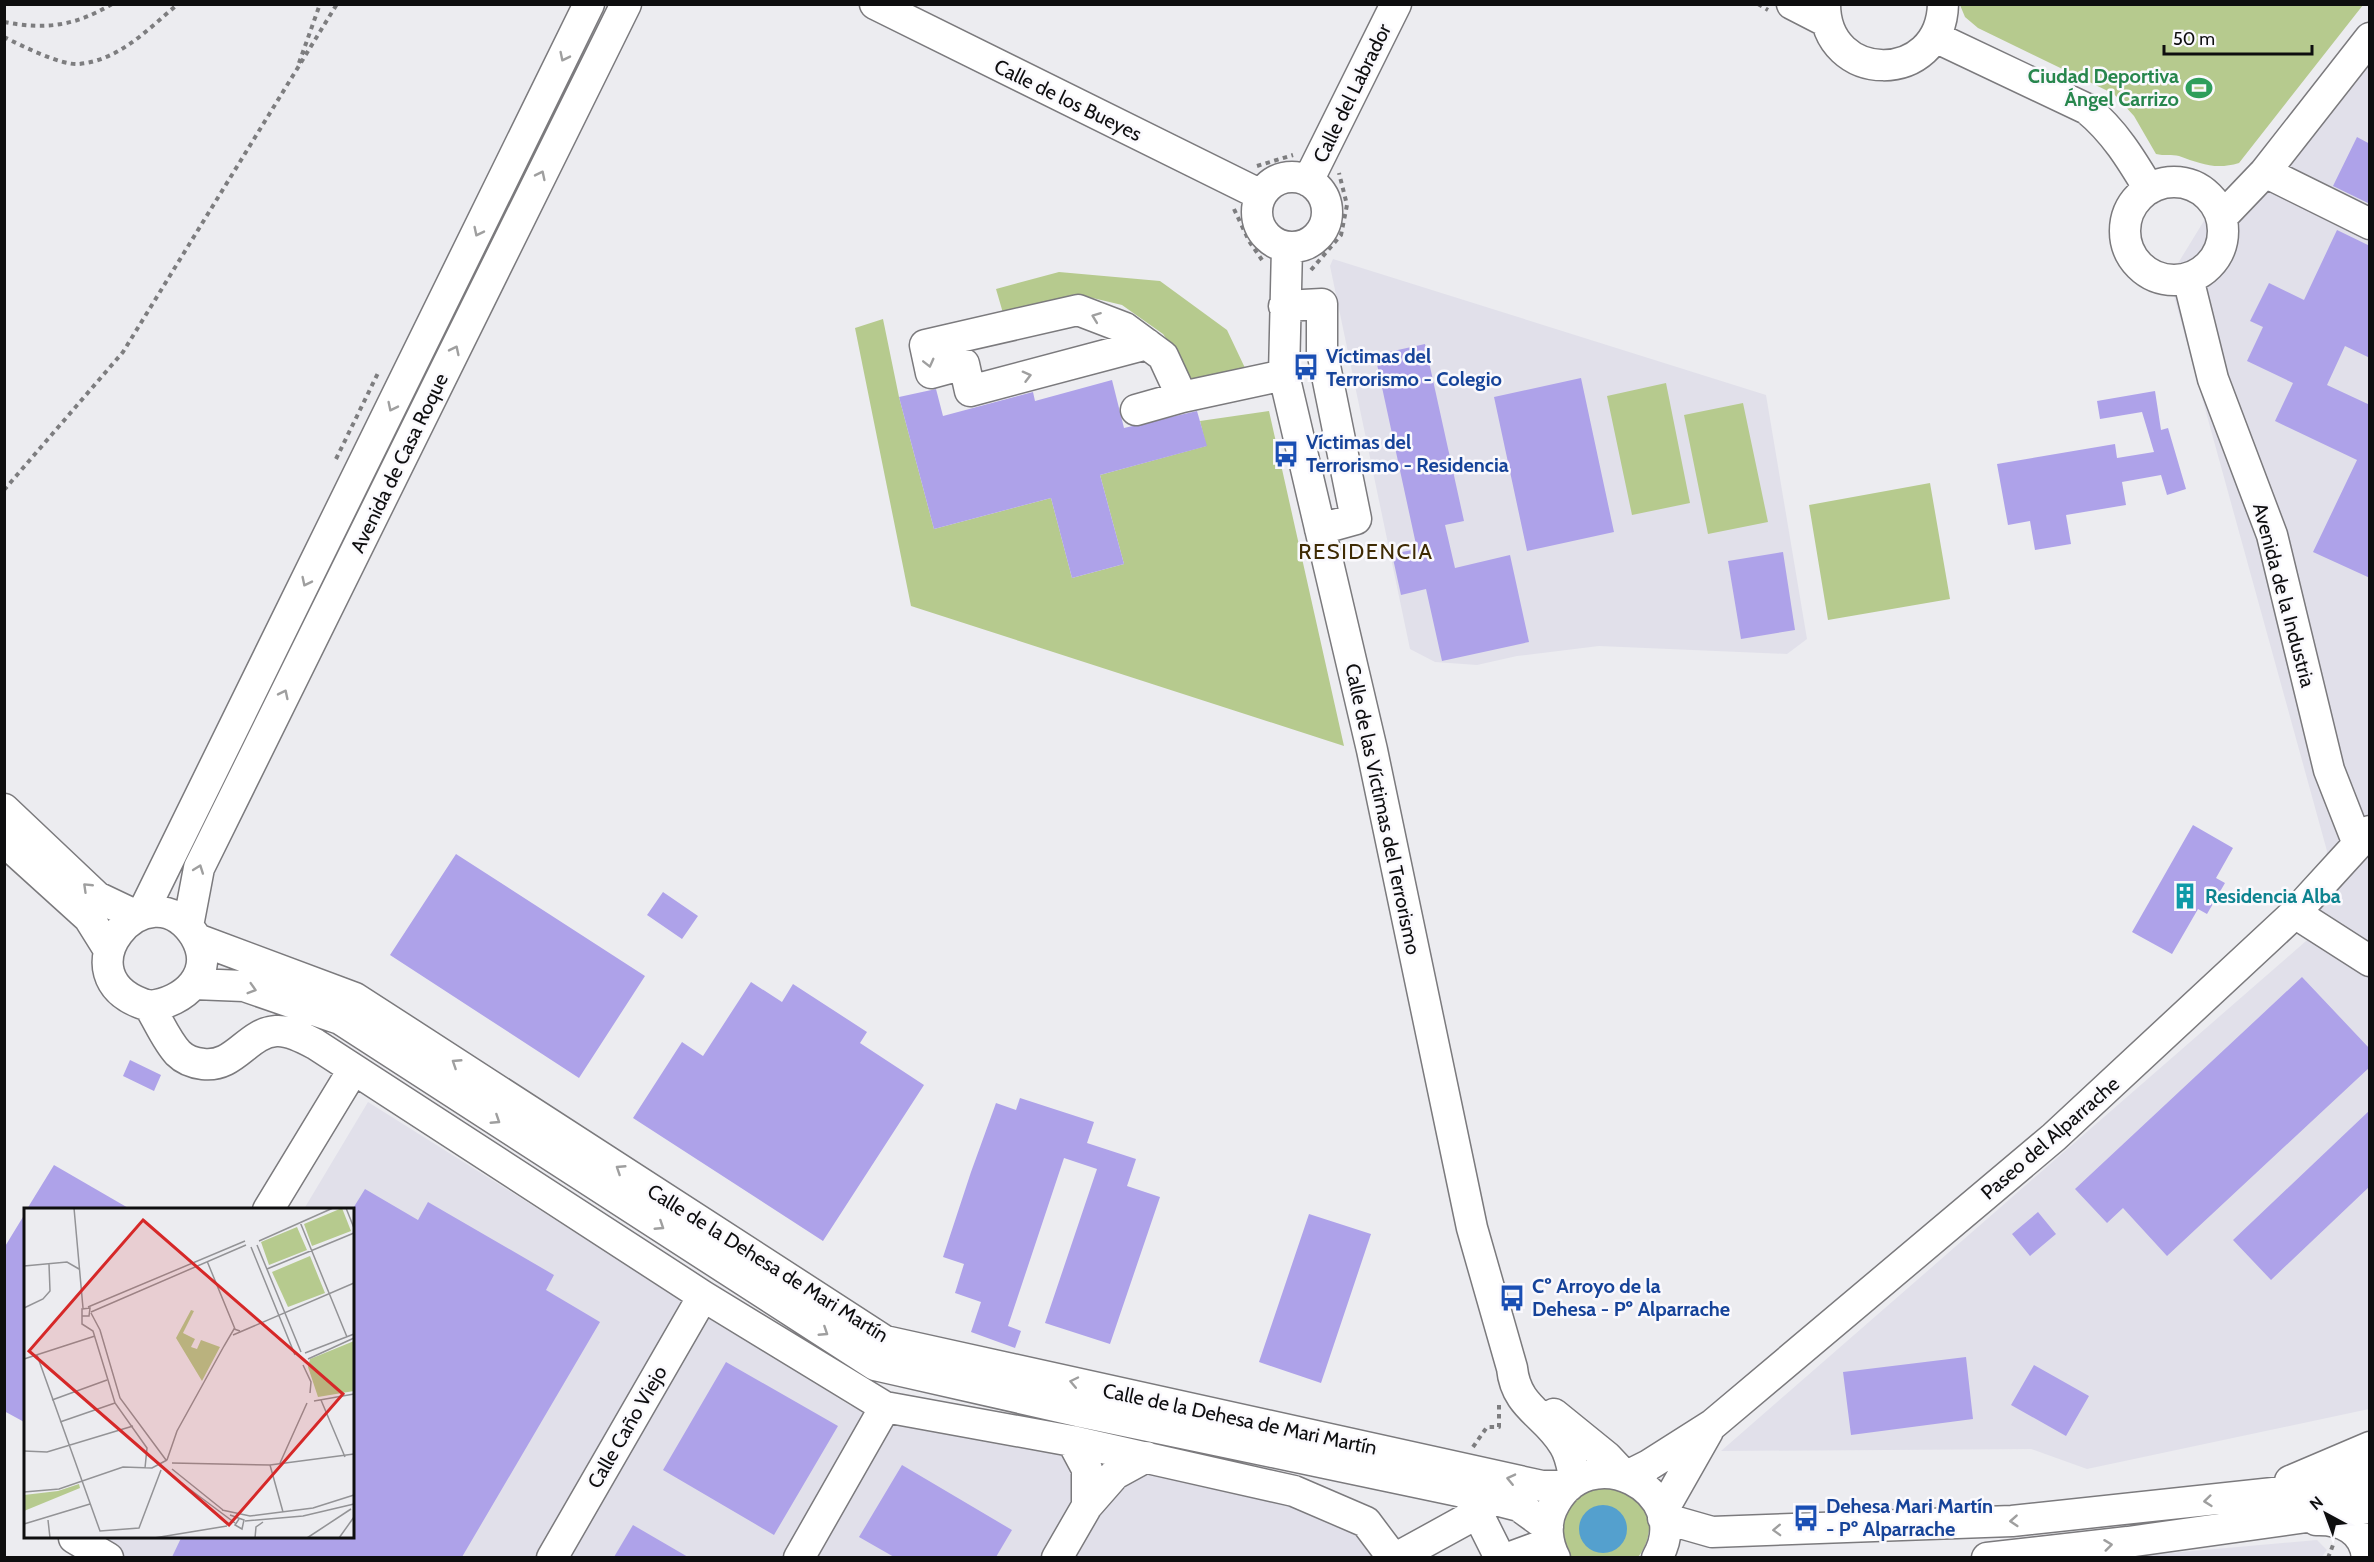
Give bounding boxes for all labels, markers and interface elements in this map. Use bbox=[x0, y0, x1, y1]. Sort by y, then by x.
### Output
scale bar bbox=[2164, 18, 2312, 56]
street label: Calle del Labrador bbox=[1308, 19, 1396, 166]
text: 50 m bbox=[2173, 28, 2215, 50]
one-way arrow bbox=[559, 51, 571, 62]
street label: Calle de los Bueyes bbox=[990, 54, 1146, 146]
place label: Ciudad Deportiva Ángel Carrizo bbox=[2028, 64, 2179, 111]
sports icon: Ciudad Deportiva Ángel Carrizo bbox=[2184, 73, 2214, 103]
one-way arrow bbox=[534, 171, 546, 182]
one-way arrow bbox=[473, 226, 485, 237]
one-way arrow bbox=[1091, 311, 1101, 324]
place label: Víctimas del Terrorismo - Colegio bbox=[1326, 344, 1502, 391]
one-way arrow bbox=[447, 345, 459, 356]
bus stop icon: Víctimas del Terrorismo - Colegio bbox=[1291, 352, 1321, 382]
one-way arrow bbox=[922, 358, 935, 368]
street label: Avenida de Casa Roque bbox=[345, 369, 453, 557]
one-way arrow bbox=[1021, 371, 1032, 383]
one-way arrow bbox=[388, 401, 399, 412]
place label: Víctimas del Terrorismo - Residencia bbox=[1306, 430, 1509, 477]
bus stop icon: Víctimas del Terrorismo - Residencia bbox=[1271, 439, 1301, 469]
street label: Avenida de la Industria bbox=[2248, 500, 2320, 690]
district label: RESIDENCIA bbox=[1298, 538, 1434, 565]
one-way arrow bbox=[302, 576, 314, 587]
street label: Calle de las Víctimas del Terrorismo bbox=[1340, 661, 1426, 957]
one-way arrow bbox=[277, 690, 289, 701]
one-way arrow bbox=[192, 864, 205, 875]
building icon: Residencia Alba bbox=[2170, 881, 2200, 911]
one-way arrow bbox=[83, 884, 94, 895]
place label: Residencia Alba bbox=[2205, 884, 2341, 908]
one-way arrow bbox=[246, 982, 257, 995]
one-way arrow bbox=[452, 1059, 462, 1071]
street label: Paseo del Alparrache bbox=[1976, 1071, 2124, 1205]
one-way arrow bbox=[489, 1113, 500, 1124]
one-way arrow bbox=[615, 1166, 626, 1177]
street label: Calle de la Dehesa de Mari Martín bbox=[643, 1179, 893, 1347]
inset map bbox=[24, 1208, 354, 1538]
one-way arrow bbox=[653, 1219, 664, 1230]
place label: Cº Arroyo de la Dehesa - Pº Alparrache bbox=[1532, 1274, 1730, 1321]
bus stop icon: Cº Arroyo de la Dehesa - Pº Alparrache bbox=[1497, 1283, 1527, 1313]
one-way arrow bbox=[817, 1324, 828, 1335]
street label: Calle Caño Viejo bbox=[582, 1362, 672, 1492]
one-way arrow bbox=[1070, 1376, 1080, 1389]
street label: Calle de la Dehesa de Mari Martín bbox=[1101, 1378, 1379, 1460]
one-way arrow bbox=[1506, 1473, 1516, 1486]
north arrow bbox=[2296, 1484, 2356, 1544]
text: N bbox=[2306, 1492, 2327, 1514]
place label: Dehesa Mari Martín - Pº Alparrache bbox=[1826, 1494, 1993, 1541]
one-way arrow bbox=[2203, 1494, 2212, 1507]
bus stop icon: Dehesa Mari Martín - Pº Alparrache bbox=[1791, 1503, 1821, 1533]
one-way arrow bbox=[2009, 1514, 2018, 1527]
one-way arrow bbox=[1773, 1524, 1782, 1537]
one-way arrow bbox=[2104, 1539, 2113, 1552]

